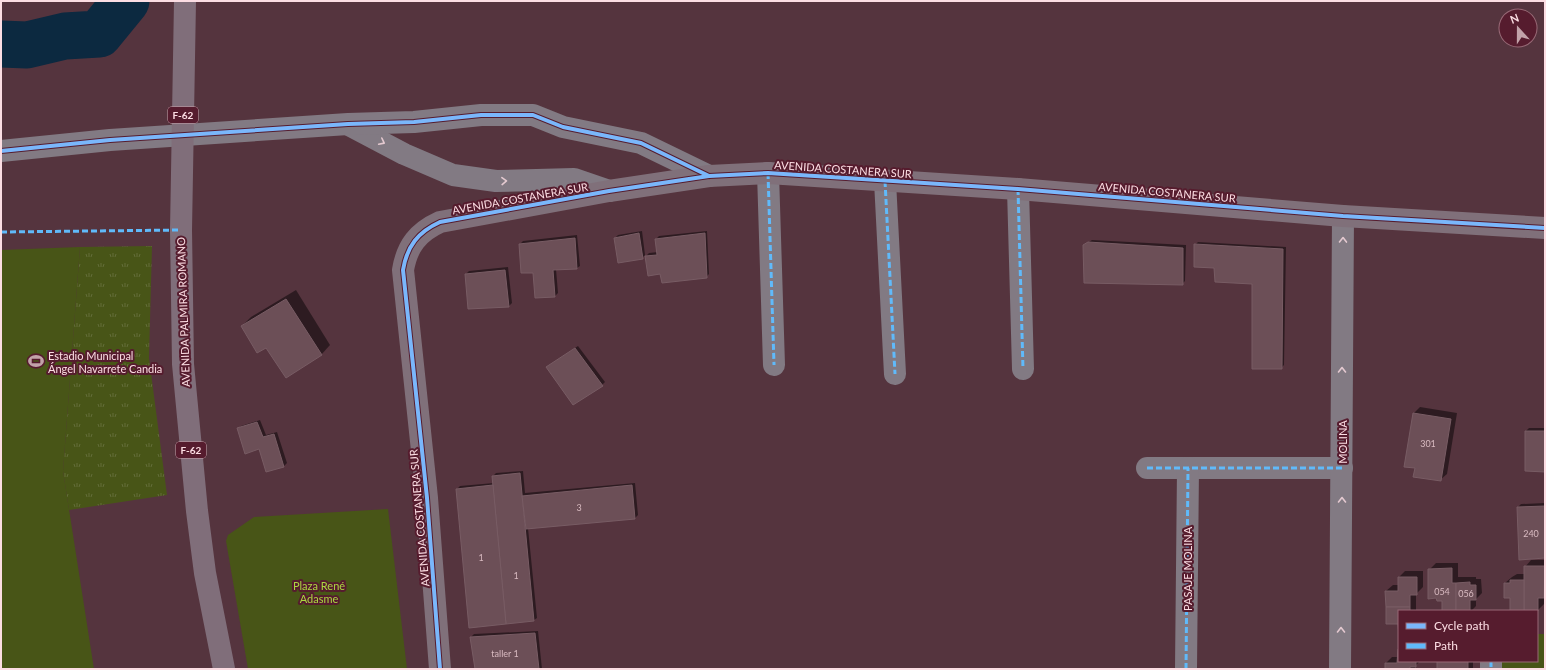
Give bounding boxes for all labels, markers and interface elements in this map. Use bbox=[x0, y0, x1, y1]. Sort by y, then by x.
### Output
north arrow bbox=[1498, 8, 1538, 48]
text: N bbox=[1508, 11, 1521, 26]
road number: F-62 bbox=[168, 107, 198, 123]
one-way arrow bbox=[378, 137, 385, 145]
street label: AVENIDA COSTANERA SUR bbox=[774, 158, 912, 180]
one-way arrow bbox=[501, 177, 507, 185]
street label: AVENIDA COSTANERA SUR bbox=[451, 180, 589, 216]
street label: AVENIDA COSTANERA SUR bbox=[1098, 180, 1236, 204]
street label: AVENIDA PALMIRA ROMANO bbox=[174, 237, 192, 387]
one-way arrow bbox=[1339, 237, 1347, 243]
place label: Estadio Municipal Ángel Navarrete Candia bbox=[48, 349, 162, 375]
sports icon: Estadio Municipal Ángel Navarrete Candia bbox=[27, 352, 45, 370]
one-way arrow bbox=[1338, 367, 1346, 373]
street label: MOLINA bbox=[1336, 420, 1349, 464]
house number: 301 bbox=[1420, 438, 1436, 449]
road number: F-62 bbox=[176, 442, 206, 458]
street label: AVENIDA COSTANERA SUR bbox=[407, 449, 431, 587]
one-way arrow bbox=[1338, 497, 1346, 503]
house number: 3 bbox=[576, 502, 582, 513]
street label: PASAJE MOLINA bbox=[1181, 526, 1194, 611]
house number: 240 bbox=[1523, 528, 1539, 539]
house number: 1 bbox=[478, 552, 484, 563]
house number: 1 bbox=[513, 570, 519, 581]
park label: Plaza René Adasme bbox=[293, 579, 345, 605]
house number: 054 bbox=[1434, 586, 1450, 597]
house number: 056 bbox=[1458, 588, 1474, 599]
legend bbox=[1398, 610, 1538, 662]
text: Cycle path bbox=[1434, 618, 1489, 633]
one-way arrow bbox=[1337, 627, 1345, 633]
text: Path bbox=[1434, 638, 1458, 653]
house number: taller 1 bbox=[491, 648, 519, 659]

